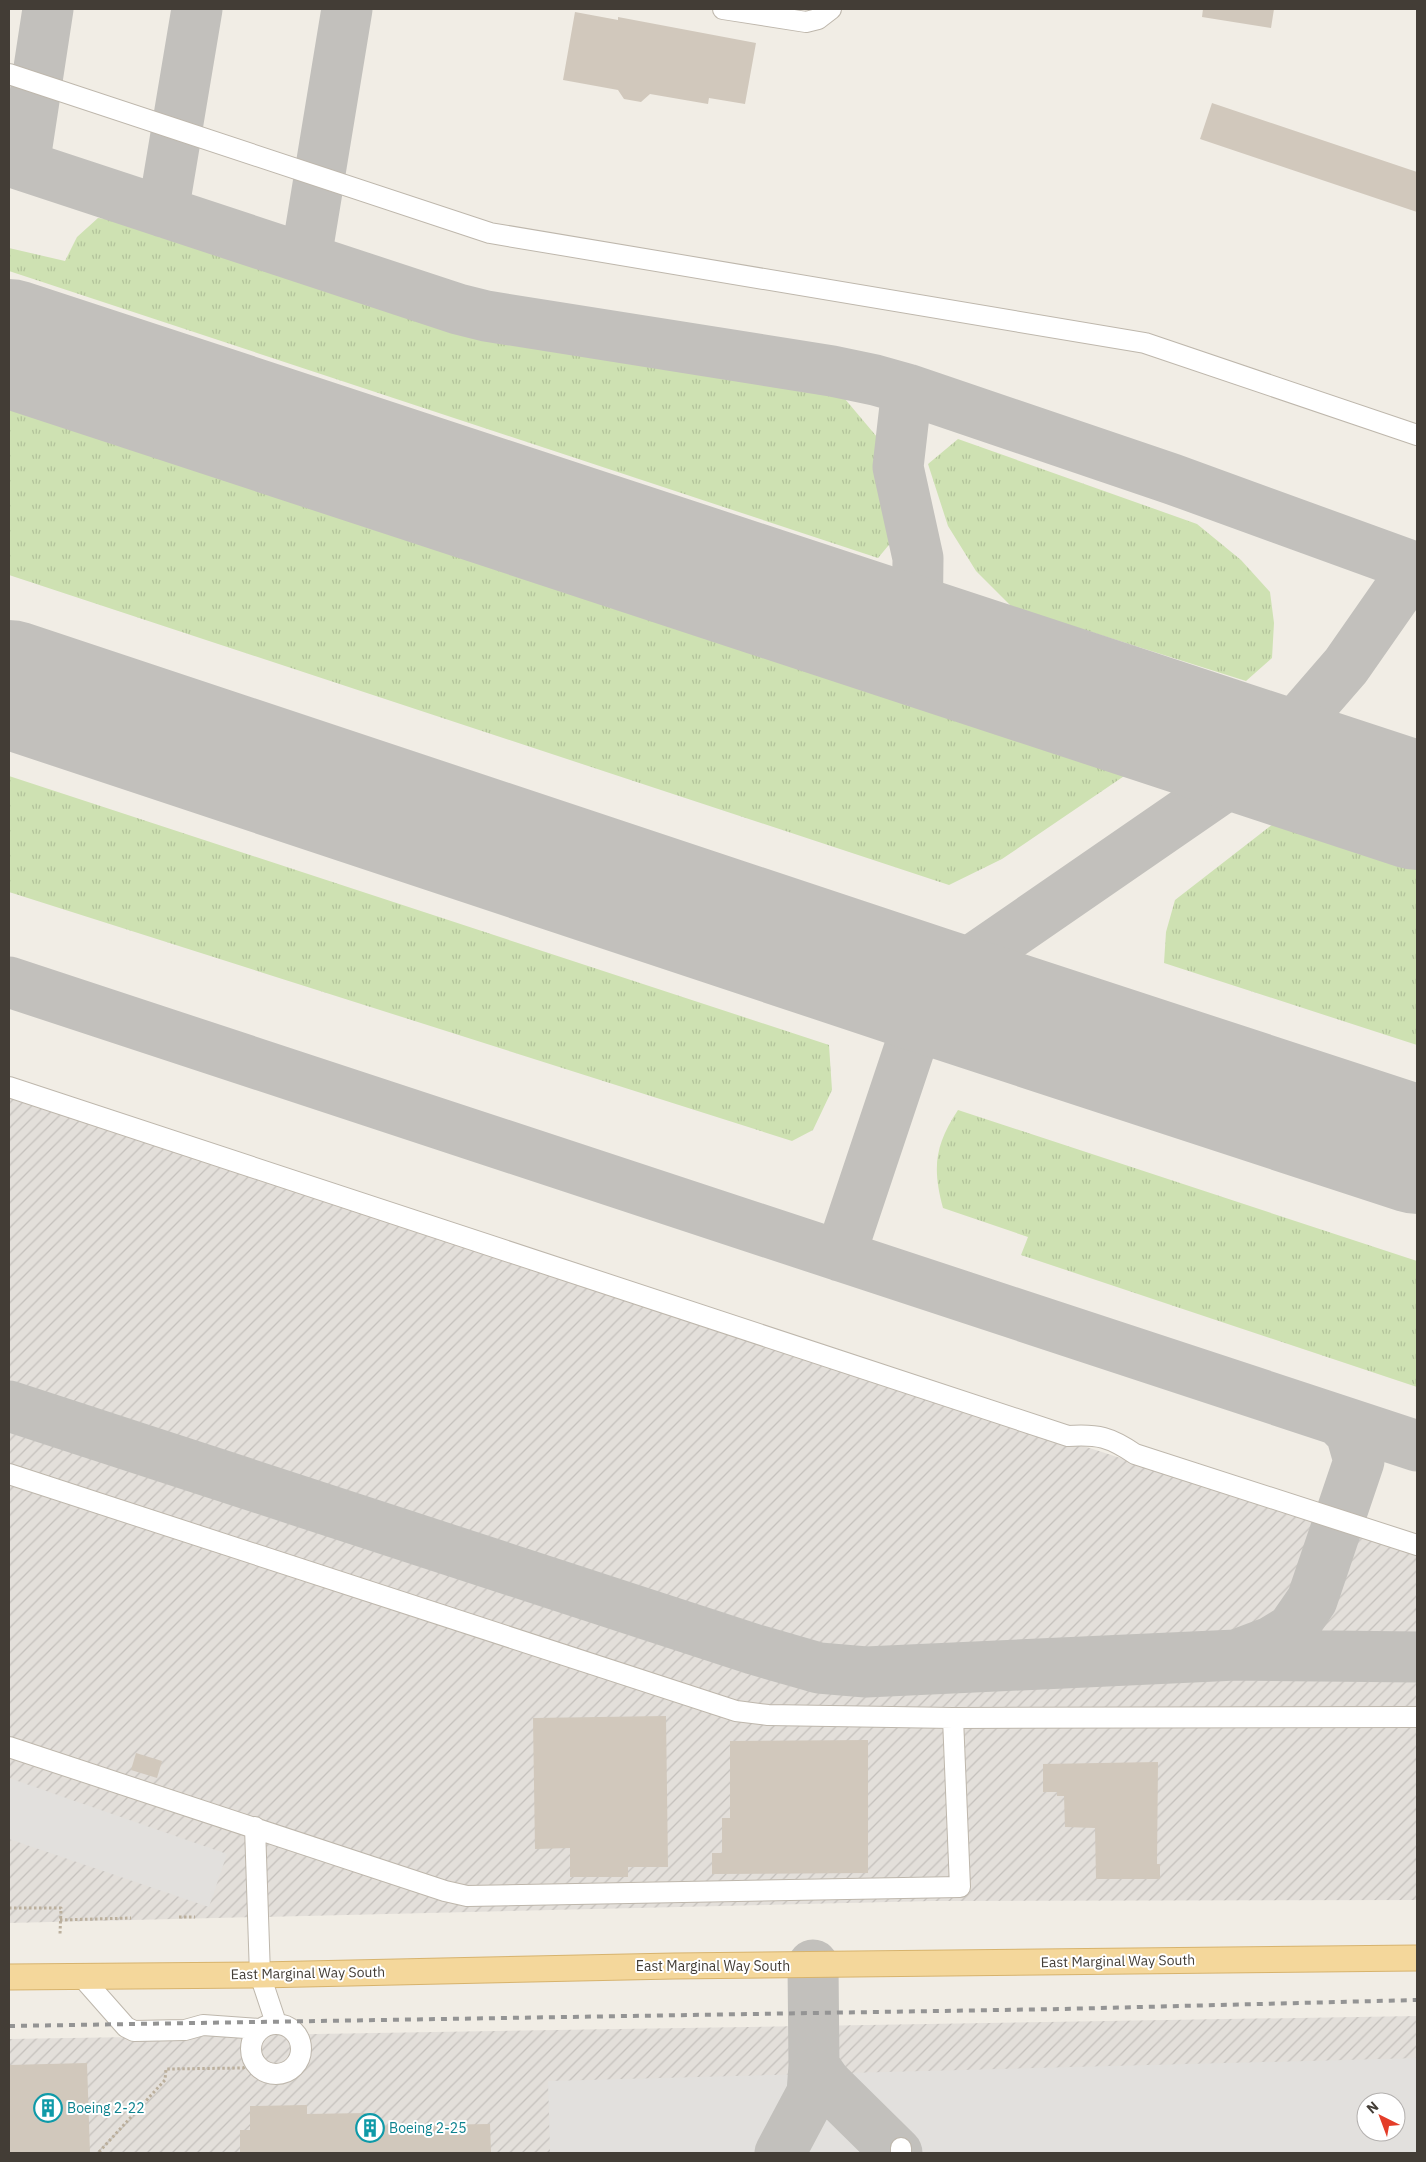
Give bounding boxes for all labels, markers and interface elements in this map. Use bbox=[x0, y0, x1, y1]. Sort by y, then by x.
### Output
street label: East Marginal Way South bbox=[1041, 1951, 1195, 1971]
street label: East Marginal Way South bbox=[636, 1957, 790, 1975]
street label: East Marginal Way South bbox=[231, 1963, 385, 1983]
north arrow bbox=[1356, 2092, 1406, 2142]
building icon: Boeing 2-22 bbox=[33, 2093, 63, 2123]
text: N bbox=[1363, 2097, 1382, 2117]
place label: Boeing 2-22 bbox=[67, 2099, 145, 2117]
building icon: Boeing 2-25 bbox=[355, 2113, 385, 2143]
place label: Boeing 2-25 bbox=[389, 2119, 467, 2137]

